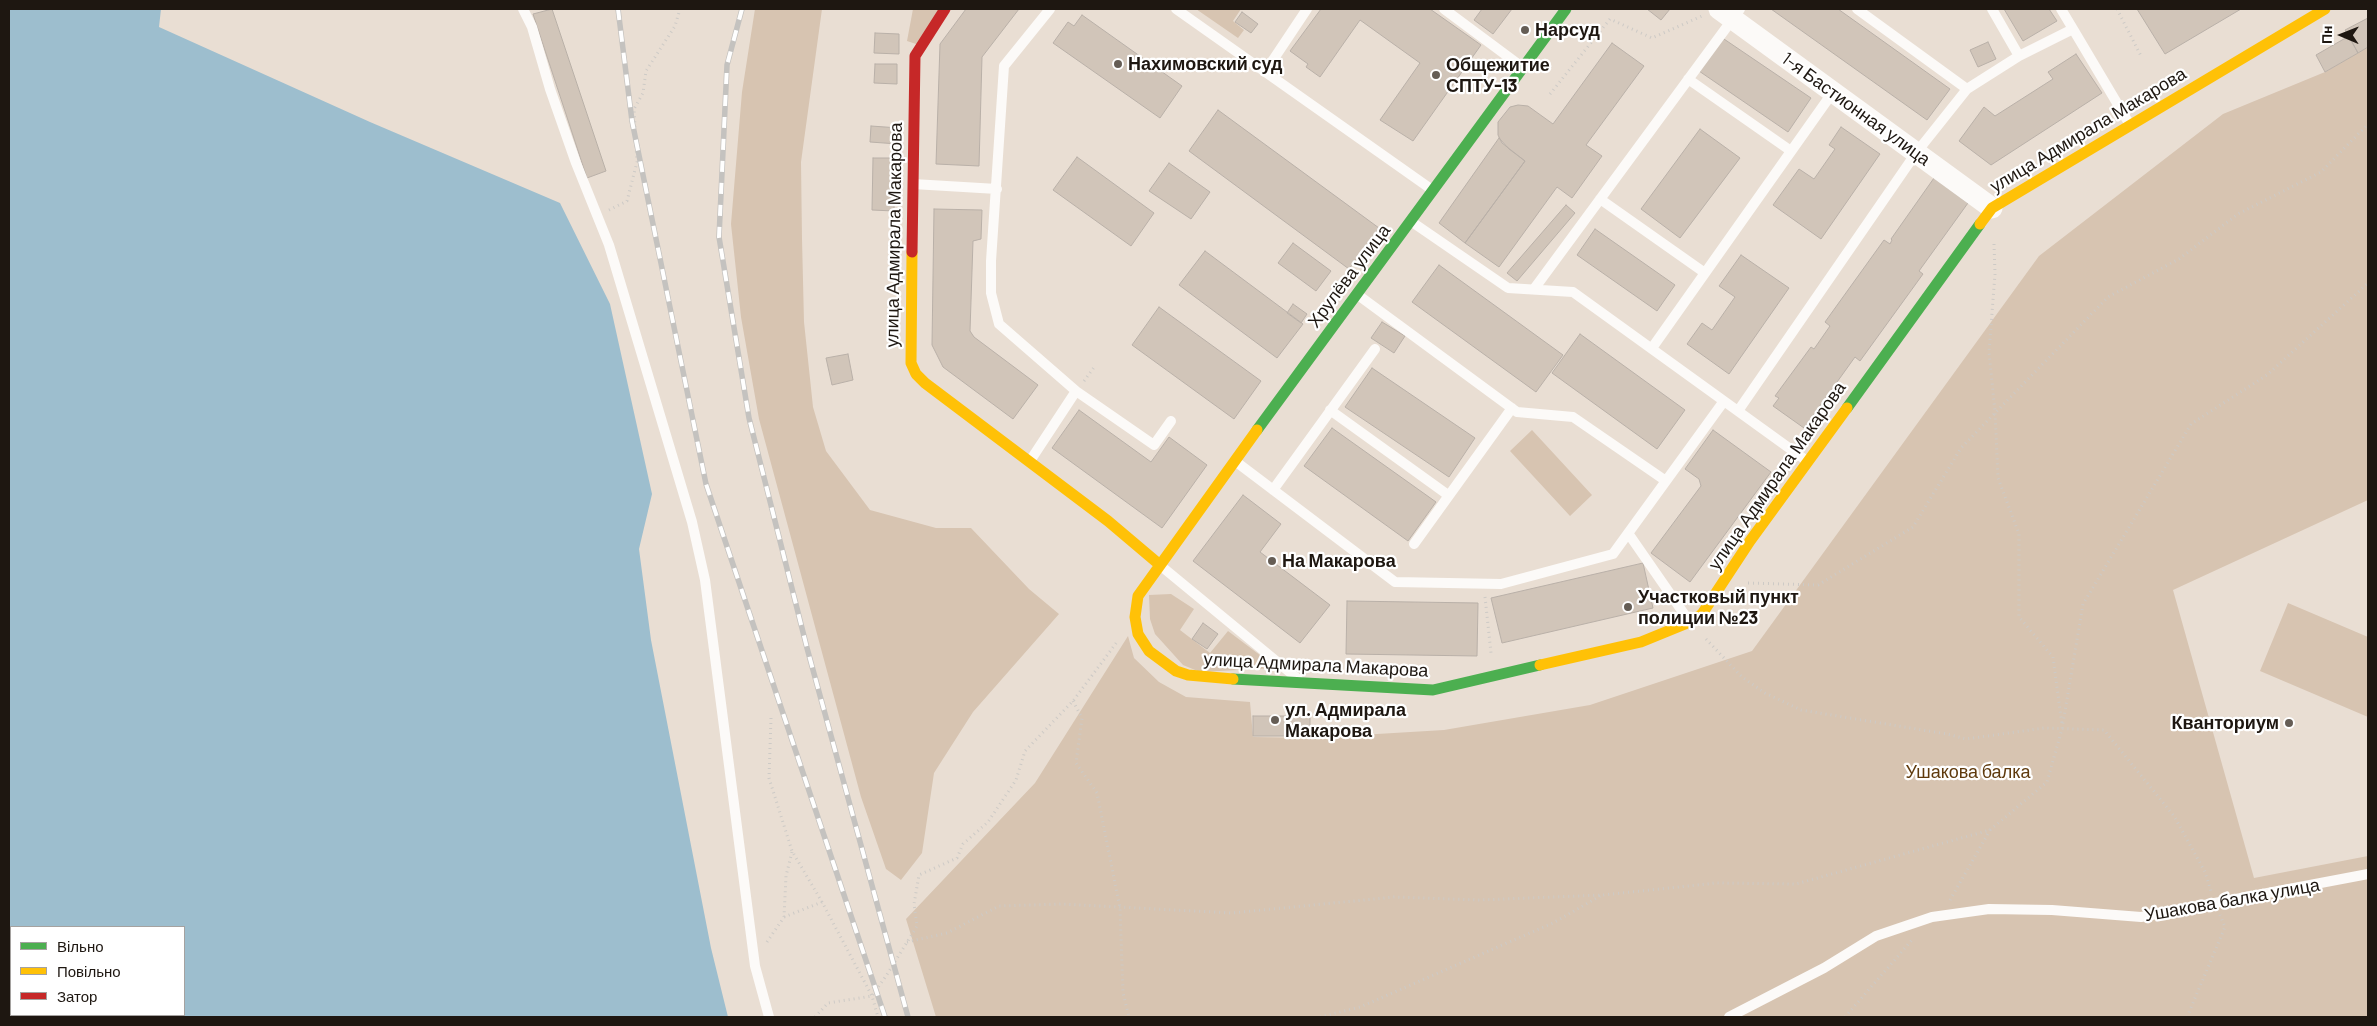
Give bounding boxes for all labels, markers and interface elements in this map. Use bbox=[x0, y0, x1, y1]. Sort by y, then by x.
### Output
north arrow bbox=[2317, 10, 2367, 60]
place label: Нарсуд bbox=[1535, 19, 1600, 41]
marker: Нарсуд bbox=[1519, 24, 1531, 36]
text: Пн bbox=[2318, 25, 2335, 44]
street label: 1-я Бастионная улица bbox=[1777, 48, 1935, 170]
place label: Нахимовский суд bbox=[1128, 53, 1283, 75]
place label: Общежитие СПТУ-13 bbox=[1446, 54, 1550, 96]
marker: Нахимовский суд bbox=[1112, 58, 1124, 70]
street label: улица Адмирала Макарова bbox=[1986, 63, 2190, 197]
marker: Общежитие СПТУ-13 bbox=[1430, 69, 1442, 81]
street label: улица Адмирала Макарова bbox=[881, 122, 907, 348]
street label: Хрулёва улица bbox=[1303, 220, 1395, 332]
street label: улица Адмирала Макарова bbox=[1704, 378, 1850, 574]
place label: На Макарова bbox=[1282, 550, 1396, 572]
marker: На Макарова bbox=[1266, 555, 1278, 567]
place label: Участковый пункт полиции №23 bbox=[1638, 586, 1799, 628]
marker: Участковый пункт полиции №23 bbox=[1622, 601, 1634, 613]
street label: улица Адмирала Макарова bbox=[1203, 648, 1429, 682]
place label: ул. Адмирала Макарова bbox=[1285, 699, 1406, 742]
place label: Кванториум bbox=[2172, 712, 2279, 734]
marker: ул. Адмирала Макарова bbox=[1269, 714, 1281, 726]
marker: Кванториум bbox=[2283, 717, 2295, 729]
park label: Ушакова балка bbox=[1906, 761, 2030, 783]
street label: Ушакова балка улица bbox=[2143, 874, 2321, 926]
legend bbox=[10, 926, 185, 1016]
text: Вільно bbox=[57, 937, 104, 955]
text: Повільно bbox=[57, 962, 121, 980]
text: Затор bbox=[57, 987, 97, 1005]

